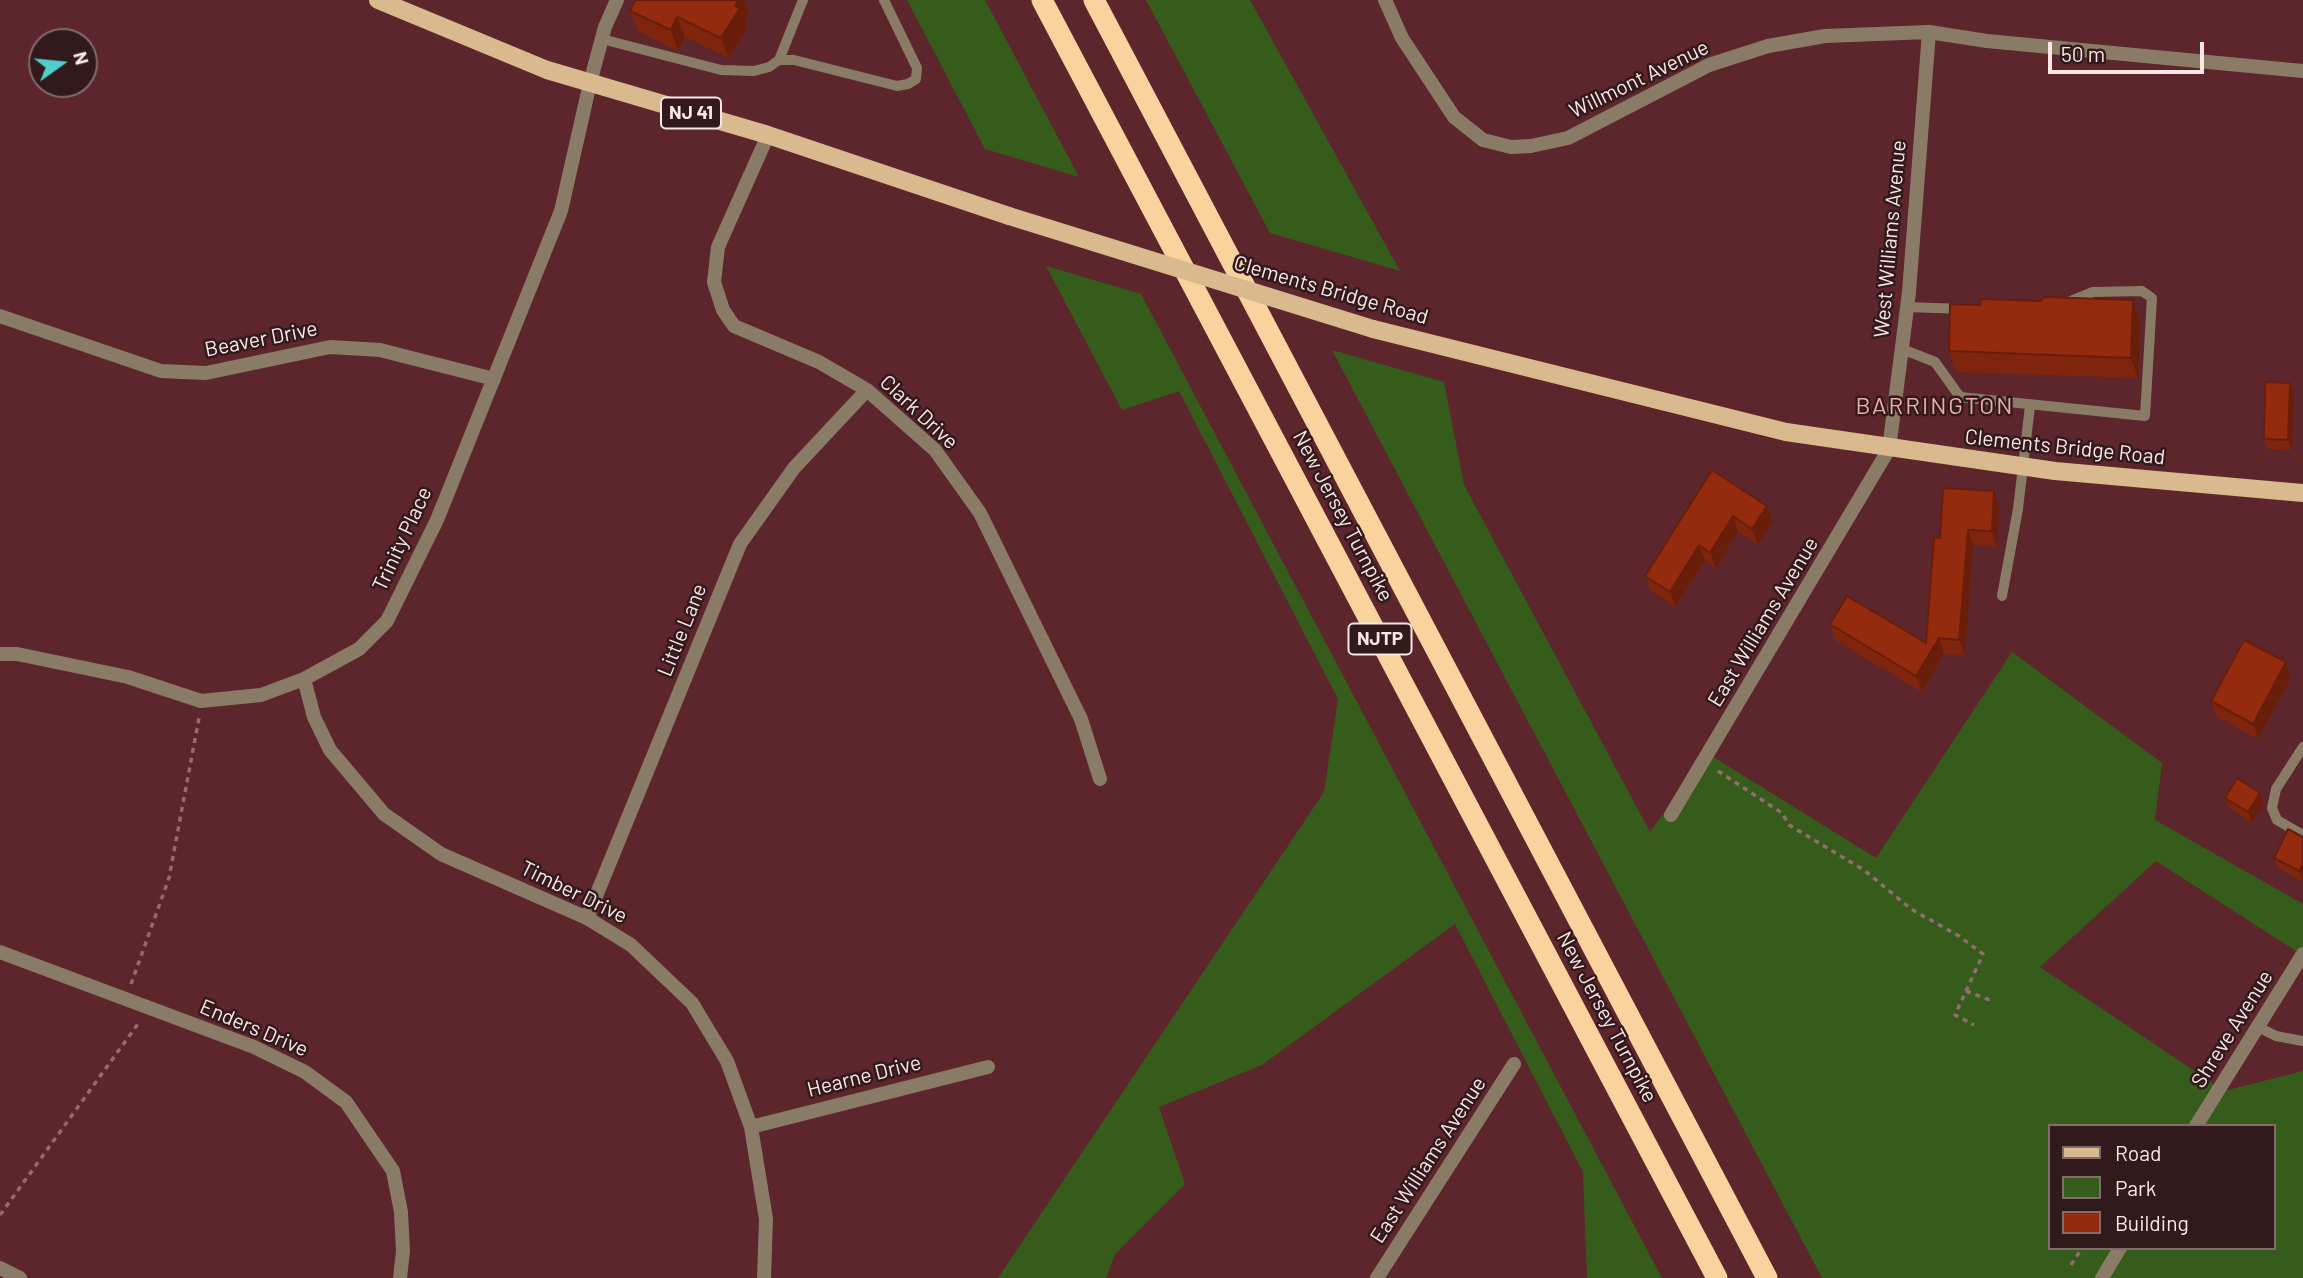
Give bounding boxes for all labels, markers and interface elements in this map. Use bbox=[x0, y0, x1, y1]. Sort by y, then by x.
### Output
north arrow bbox=[28, 28, 98, 98]
scale bar bbox=[2051, 28, 2207, 72]
street label: Willmont Avenue bbox=[1565, 34, 1713, 124]
text: 50 m bbox=[2061, 41, 2105, 66]
text: N bbox=[69, 49, 95, 67]
road number: NJ 41 bbox=[661, 97, 721, 128]
street label: West Williams Avenue bbox=[1869, 139, 1911, 339]
street label: Clements Bridge Road bbox=[1231, 250, 1431, 330]
street label: Beaver Drive bbox=[202, 316, 320, 362]
street label: Clark Drive bbox=[875, 370, 963, 454]
district label: BARRINGTON bbox=[1857, 392, 2013, 420]
street label: Clements Bridge Road bbox=[1964, 424, 2166, 470]
street label: New Jersey Turnpike bbox=[1287, 426, 1399, 606]
street label: Trinity Place bbox=[367, 483, 437, 595]
street label: East Williams Avenue bbox=[1702, 533, 1824, 711]
street label: Little Lane bbox=[652, 580, 712, 680]
road number: NJTP bbox=[1348, 624, 1412, 654]
street label: Timber Drive bbox=[517, 855, 631, 929]
street label: New Jersey Turnpike bbox=[1551, 927, 1663, 1107]
street label: Shreve Avenue bbox=[2186, 966, 2278, 1092]
street label: Enders Drive bbox=[196, 994, 312, 1062]
street label: Hearne Drive bbox=[804, 1050, 924, 1102]
street label: East Williams Avenue bbox=[1365, 1072, 1491, 1248]
legend bbox=[2048, 1124, 2275, 1250]
text: Road bbox=[2115, 1140, 2161, 1165]
text: Park bbox=[2115, 1175, 2156, 1200]
text: Building bbox=[2115, 1210, 2189, 1235]

